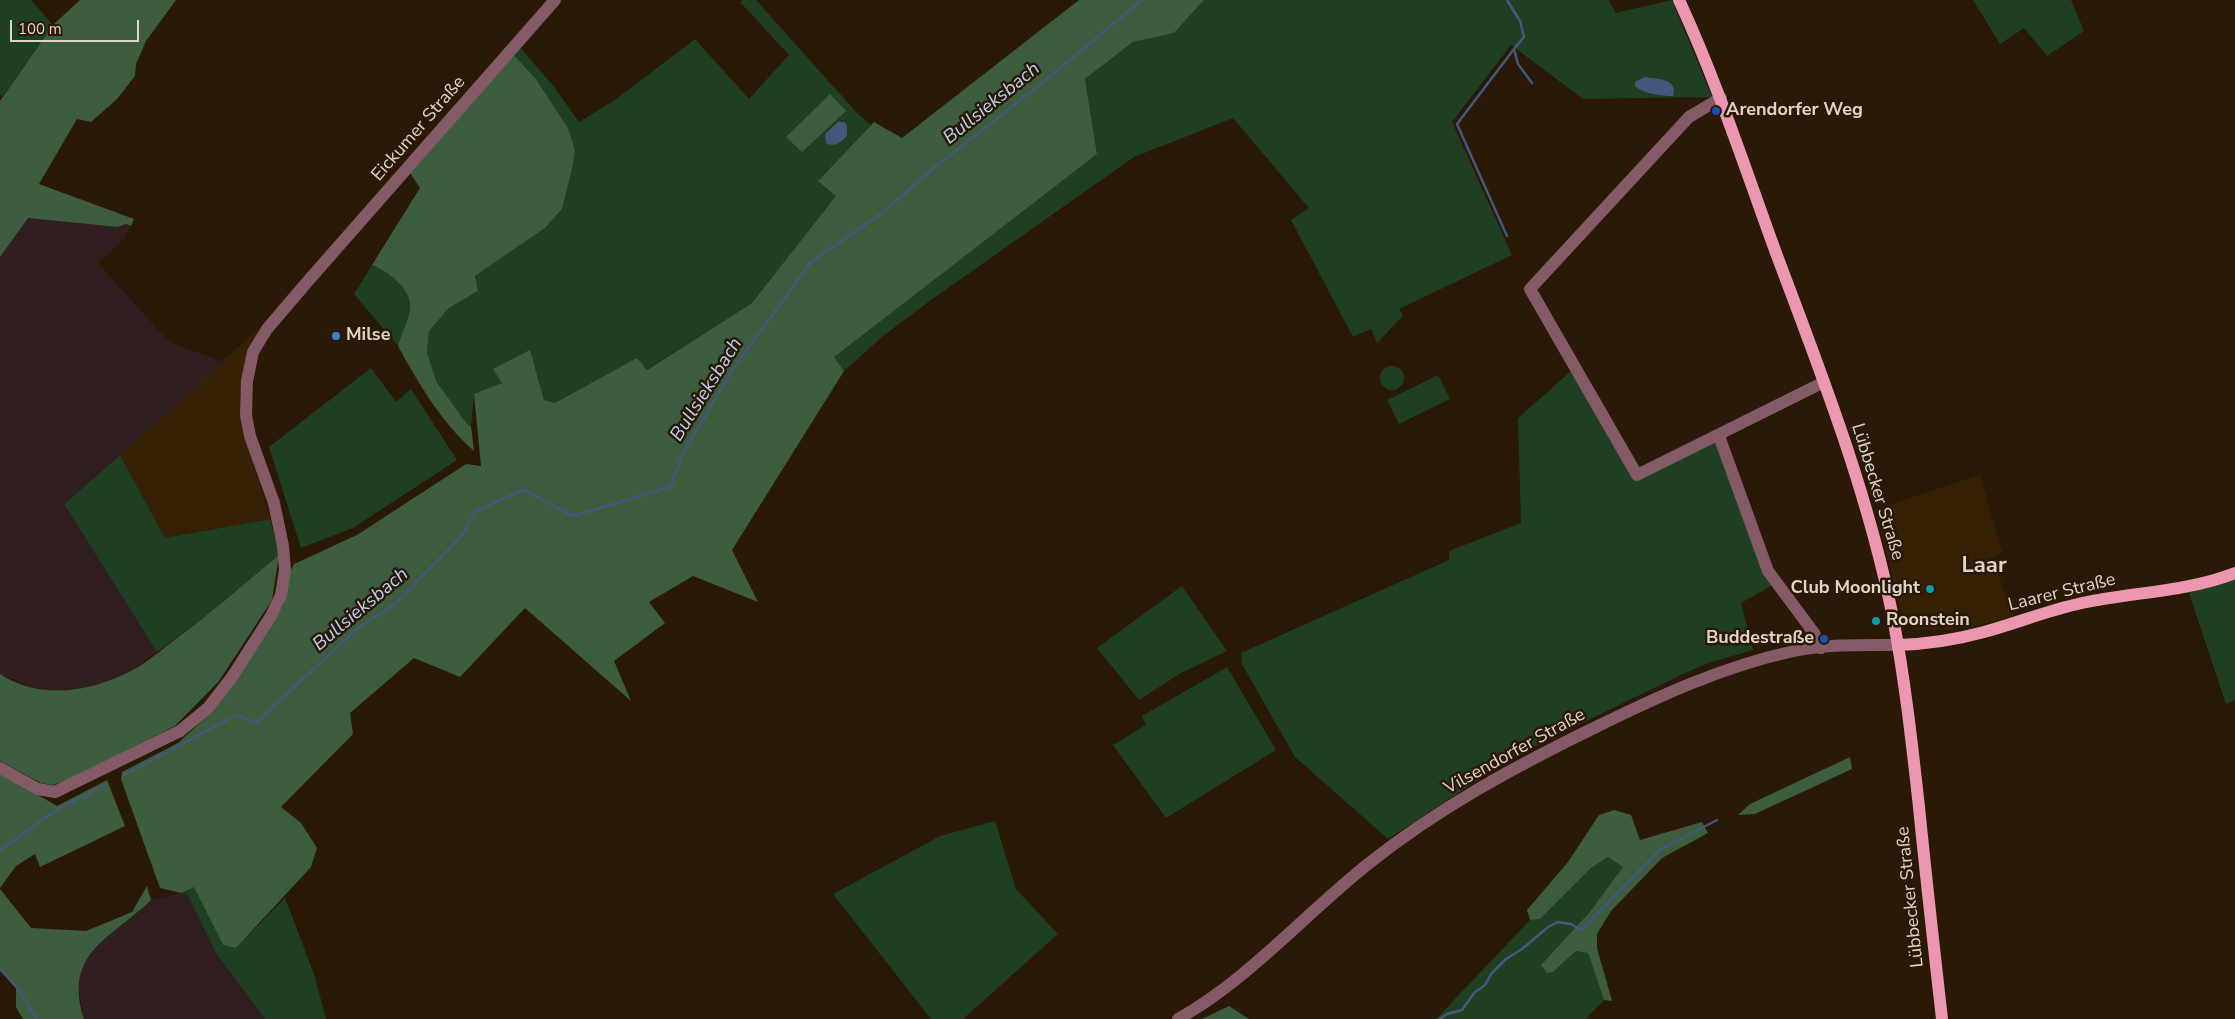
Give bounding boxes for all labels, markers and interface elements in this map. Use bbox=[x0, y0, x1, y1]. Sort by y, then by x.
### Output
scale bar bbox=[12, 10, 141, 42]
text: 100 m bbox=[18, 19, 62, 39]
water label: Bullsieksbach bbox=[939, 58, 1045, 150]
street label: Eickumer Straße bbox=[368, 72, 470, 186]
place label: Arendorfer Weg bbox=[1726, 100, 1863, 122]
marker: Arendorfer Weg bbox=[1710, 105, 1722, 117]
place label: Milse bbox=[346, 325, 390, 347]
marker: Milse bbox=[330, 330, 342, 342]
water label: Bullsieksbach bbox=[666, 334, 748, 446]
street label: Lübbecker Straße bbox=[1846, 421, 1908, 563]
district label: Laar bbox=[1961, 554, 2007, 580]
water label: Bullsieksbach bbox=[309, 563, 413, 657]
street label: Laarer Straße bbox=[2006, 569, 2118, 617]
place label: Club Moonlight bbox=[1790, 578, 1920, 600]
marker: Club Moonlight bbox=[1924, 583, 1936, 595]
place label: Roonstein bbox=[1886, 610, 1970, 632]
marker: Roonstein bbox=[1870, 615, 1882, 627]
place label: Buddestraße bbox=[1706, 628, 1814, 650]
marker: Buddestraße bbox=[1818, 633, 1830, 645]
street label: Vilsendorfer Straße bbox=[1441, 704, 1589, 800]
street label: Lübbecker Straße bbox=[1893, 825, 1929, 969]

